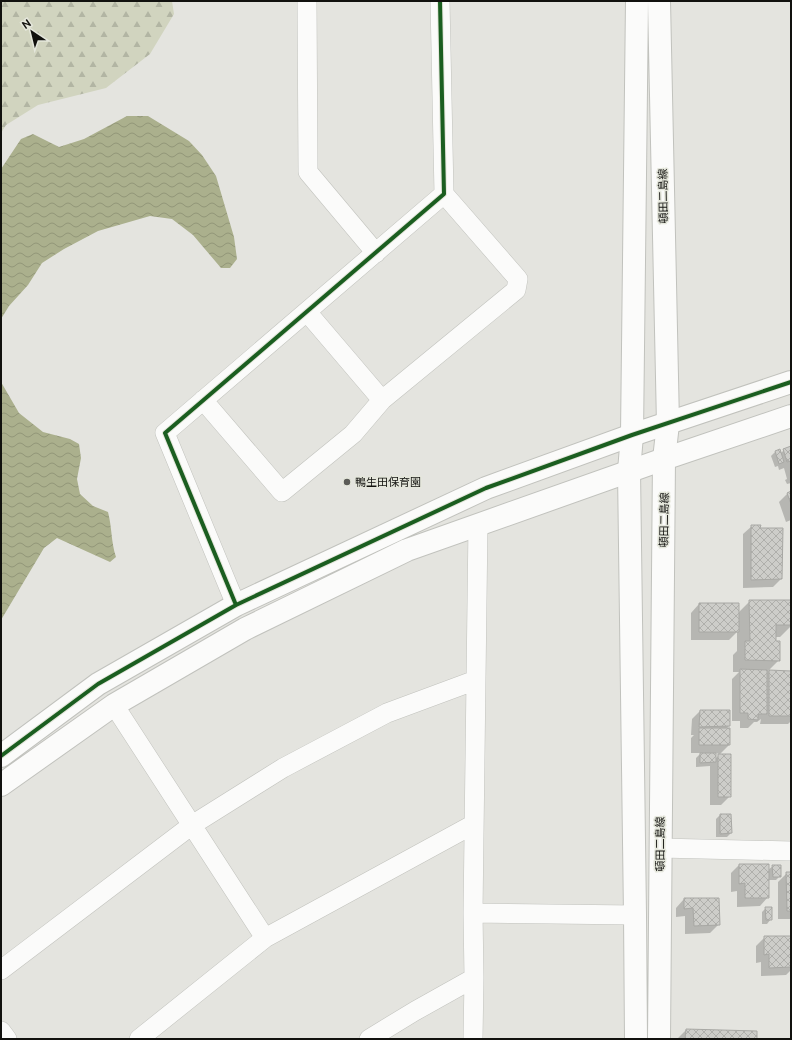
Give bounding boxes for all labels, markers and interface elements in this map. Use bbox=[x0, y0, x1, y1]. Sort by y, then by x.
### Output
north arrow bbox=[12, 12, 52, 52]
text: N bbox=[19, 17, 33, 31]
street label: 頓田二島線 bbox=[657, 168, 669, 224]
place label: 鴨生田保育園 bbox=[355, 476, 421, 488]
marker: 鴨生田保育園 bbox=[342, 477, 352, 487]
street label: 頓田二島線 bbox=[658, 492, 670, 548]
street label: 頓田二島線 bbox=[654, 817, 666, 872]

